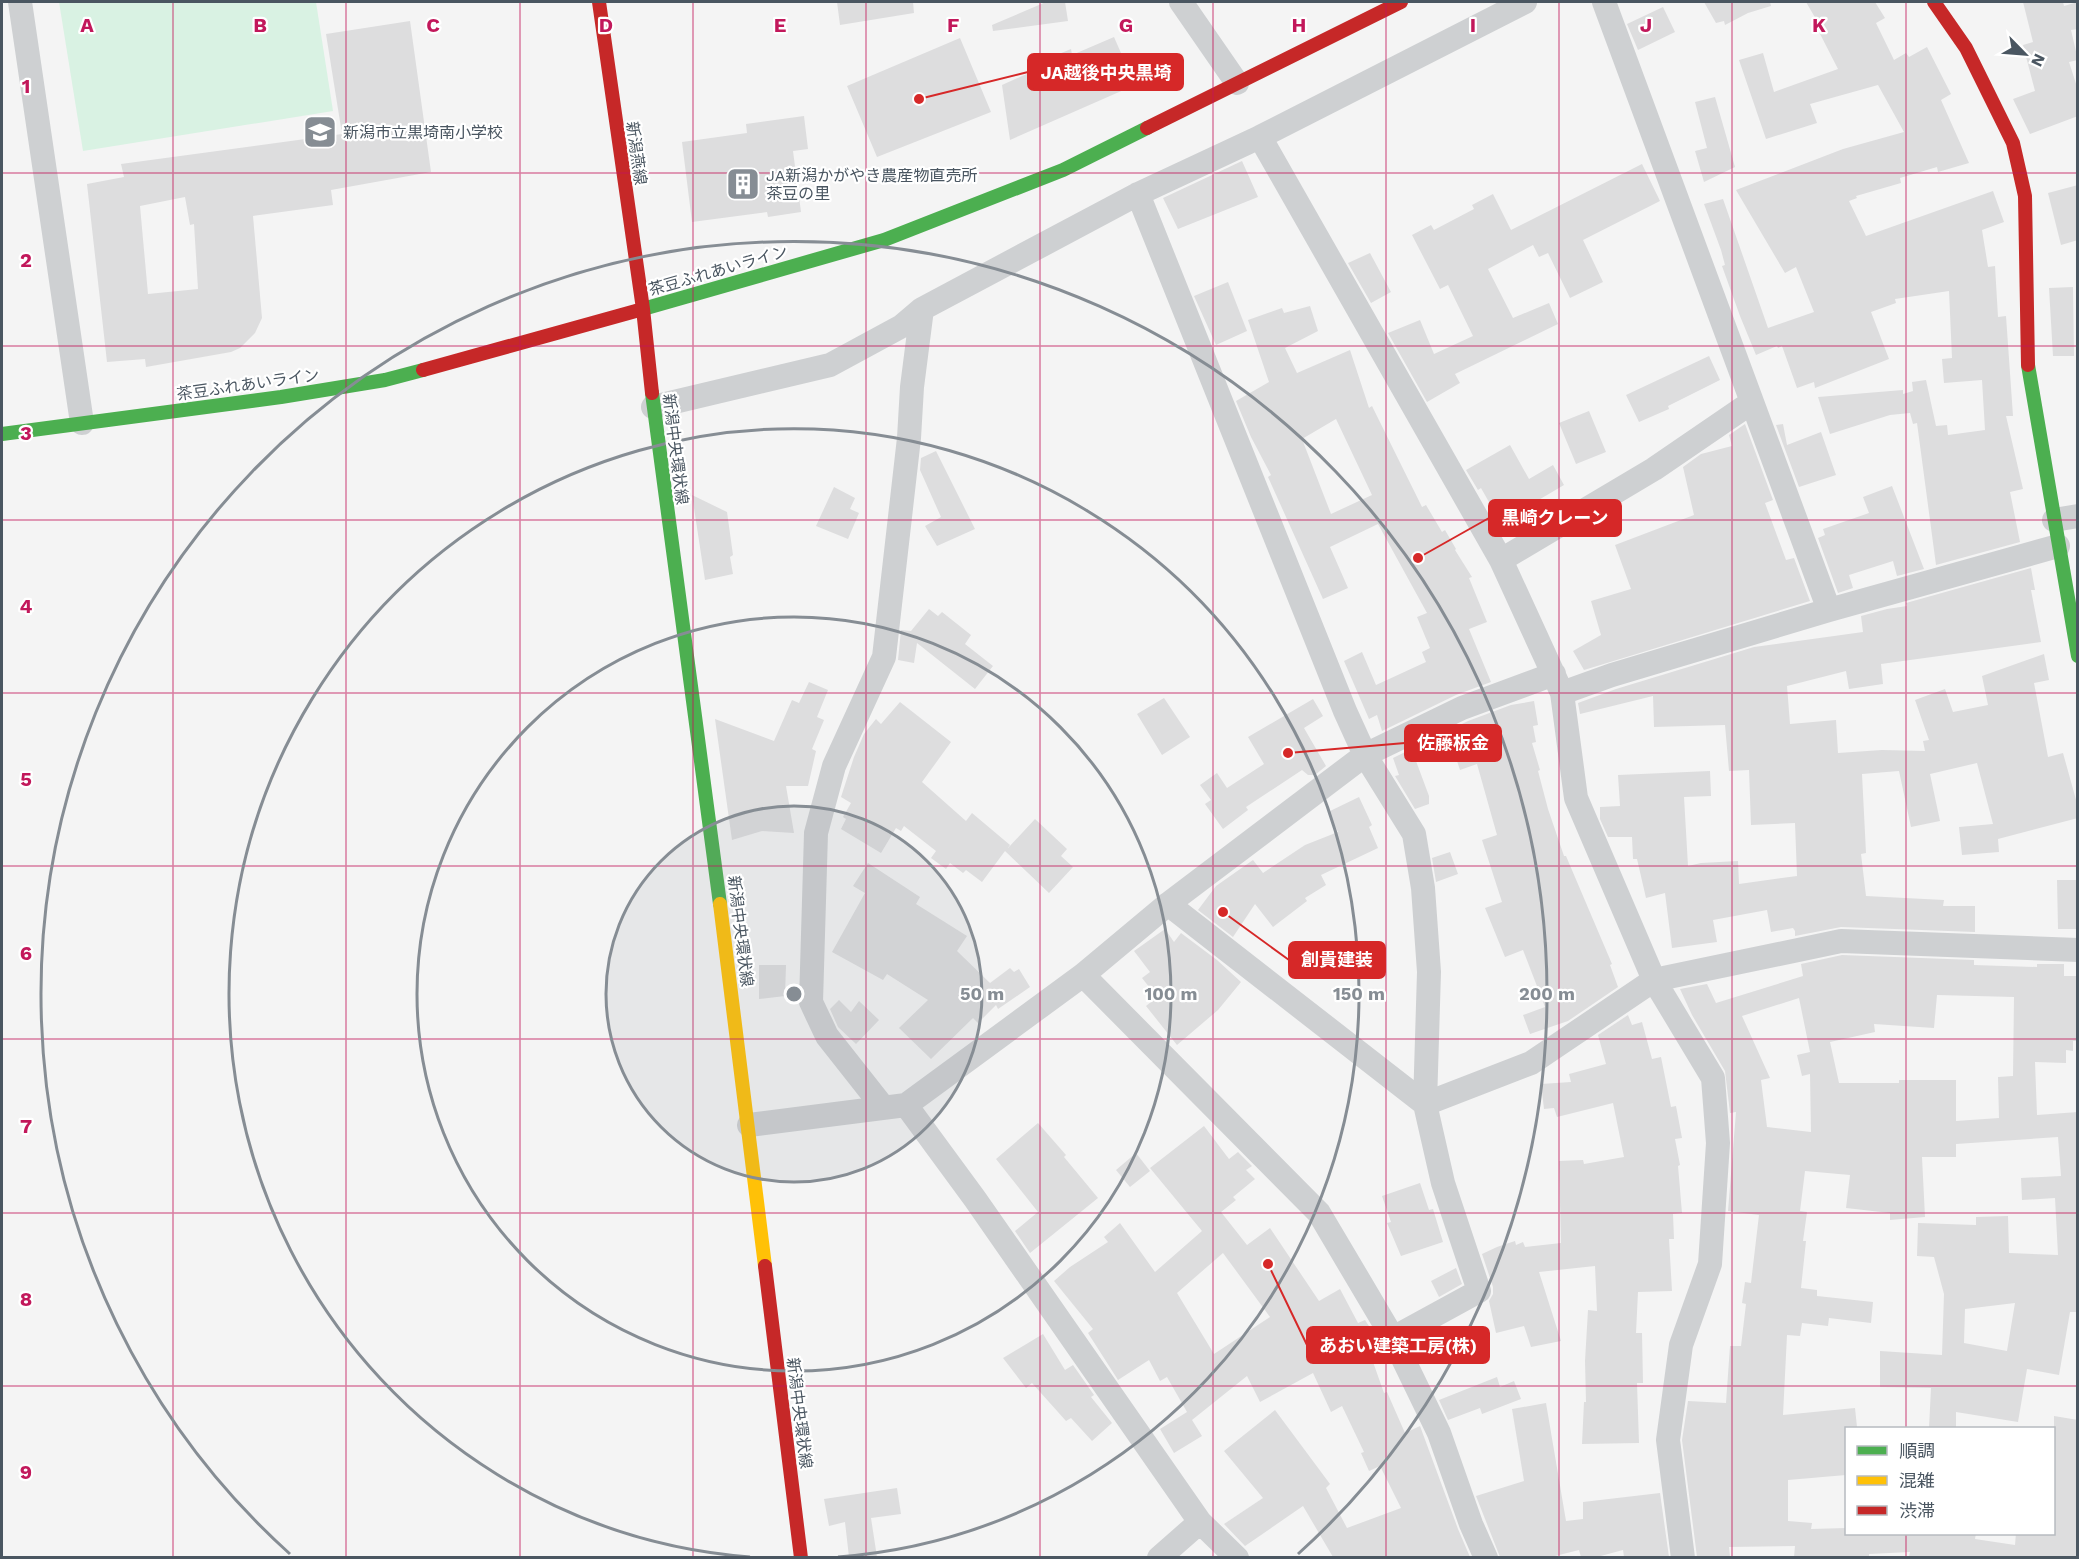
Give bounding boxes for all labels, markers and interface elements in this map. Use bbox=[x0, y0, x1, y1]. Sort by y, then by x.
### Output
text: A bbox=[80, 13, 94, 37]
text: B bbox=[253, 13, 267, 37]
text: C bbox=[426, 13, 440, 37]
text: D bbox=[599, 13, 613, 37]
text: E bbox=[774, 13, 786, 37]
text: F bbox=[947, 13, 959, 37]
text: G bbox=[1119, 13, 1133, 37]
text: H bbox=[1292, 13, 1306, 37]
text: I bbox=[1470, 13, 1476, 37]
text: J bbox=[1640, 13, 1652, 37]
text: K bbox=[1812, 13, 1826, 37]
north arrow bbox=[1995, 24, 2055, 84]
text: N bbox=[2027, 51, 2049, 70]
callout: JA越後中央黒埼 bbox=[1028, 54, 1183, 90]
text: JA越後中央黒埼 bbox=[1041, 62, 1171, 83]
text: 1 bbox=[22, 74, 30, 98]
school or university icon: 新潟市立黒埼南小学校 bbox=[302, 114, 338, 150]
street label: 新潟燕線 bbox=[623, 120, 650, 186]
place label: 新潟市立黒埼南小学校 bbox=[343, 123, 503, 142]
building icon: JA新潟かがやき農産物直売所 茶豆の里 bbox=[725, 166, 761, 202]
place label: JA新潟かがやき農産物直売所 茶豆の里 bbox=[766, 166, 977, 203]
street label: 茶豆ふれあいライン bbox=[646, 242, 790, 299]
text: 2 bbox=[20, 248, 32, 272]
street label: 茶豆ふれあいライン bbox=[175, 365, 321, 404]
street label: 新潟中央環状線 bbox=[659, 392, 692, 506]
text: 3 bbox=[20, 421, 32, 445]
callout: 黒崎クレーン bbox=[1489, 500, 1621, 536]
text: 黒崎クレーン bbox=[1501, 507, 1609, 528]
text: 4 bbox=[20, 594, 33, 618]
callout: 佐藤板金 bbox=[1405, 725, 1501, 761]
text: 佐藤板金 bbox=[1417, 732, 1489, 753]
text: 5 bbox=[20, 767, 32, 791]
street label: 新潟中央環状線 bbox=[724, 874, 757, 988]
text: 6 bbox=[20, 941, 32, 965]
callout: 創貴建装 bbox=[1289, 942, 1385, 978]
text: 創貴建装 bbox=[1301, 949, 1373, 970]
text: 50 m bbox=[960, 983, 1004, 1004]
text: 100 m bbox=[1144, 983, 1198, 1004]
text: 150 m bbox=[1333, 983, 1385, 1004]
text: 200 m bbox=[1519, 983, 1575, 1004]
centre of rings bbox=[784, 984, 804, 1004]
text: 7 bbox=[20, 1114, 32, 1138]
text: 8 bbox=[20, 1287, 32, 1311]
callout: あおい建築工房(株) bbox=[1307, 1327, 1489, 1363]
text: あおい建築工房(株) bbox=[1319, 1335, 1477, 1356]
street label: 新潟中央環状線 bbox=[783, 1356, 816, 1470]
legend bbox=[1845, 1427, 2055, 1535]
text: 順調 bbox=[1899, 1440, 1935, 1461]
text: 9 bbox=[20, 1460, 32, 1484]
text: 混雑 bbox=[1899, 1470, 1935, 1491]
text: 渋滞 bbox=[1899, 1500, 1935, 1521]

